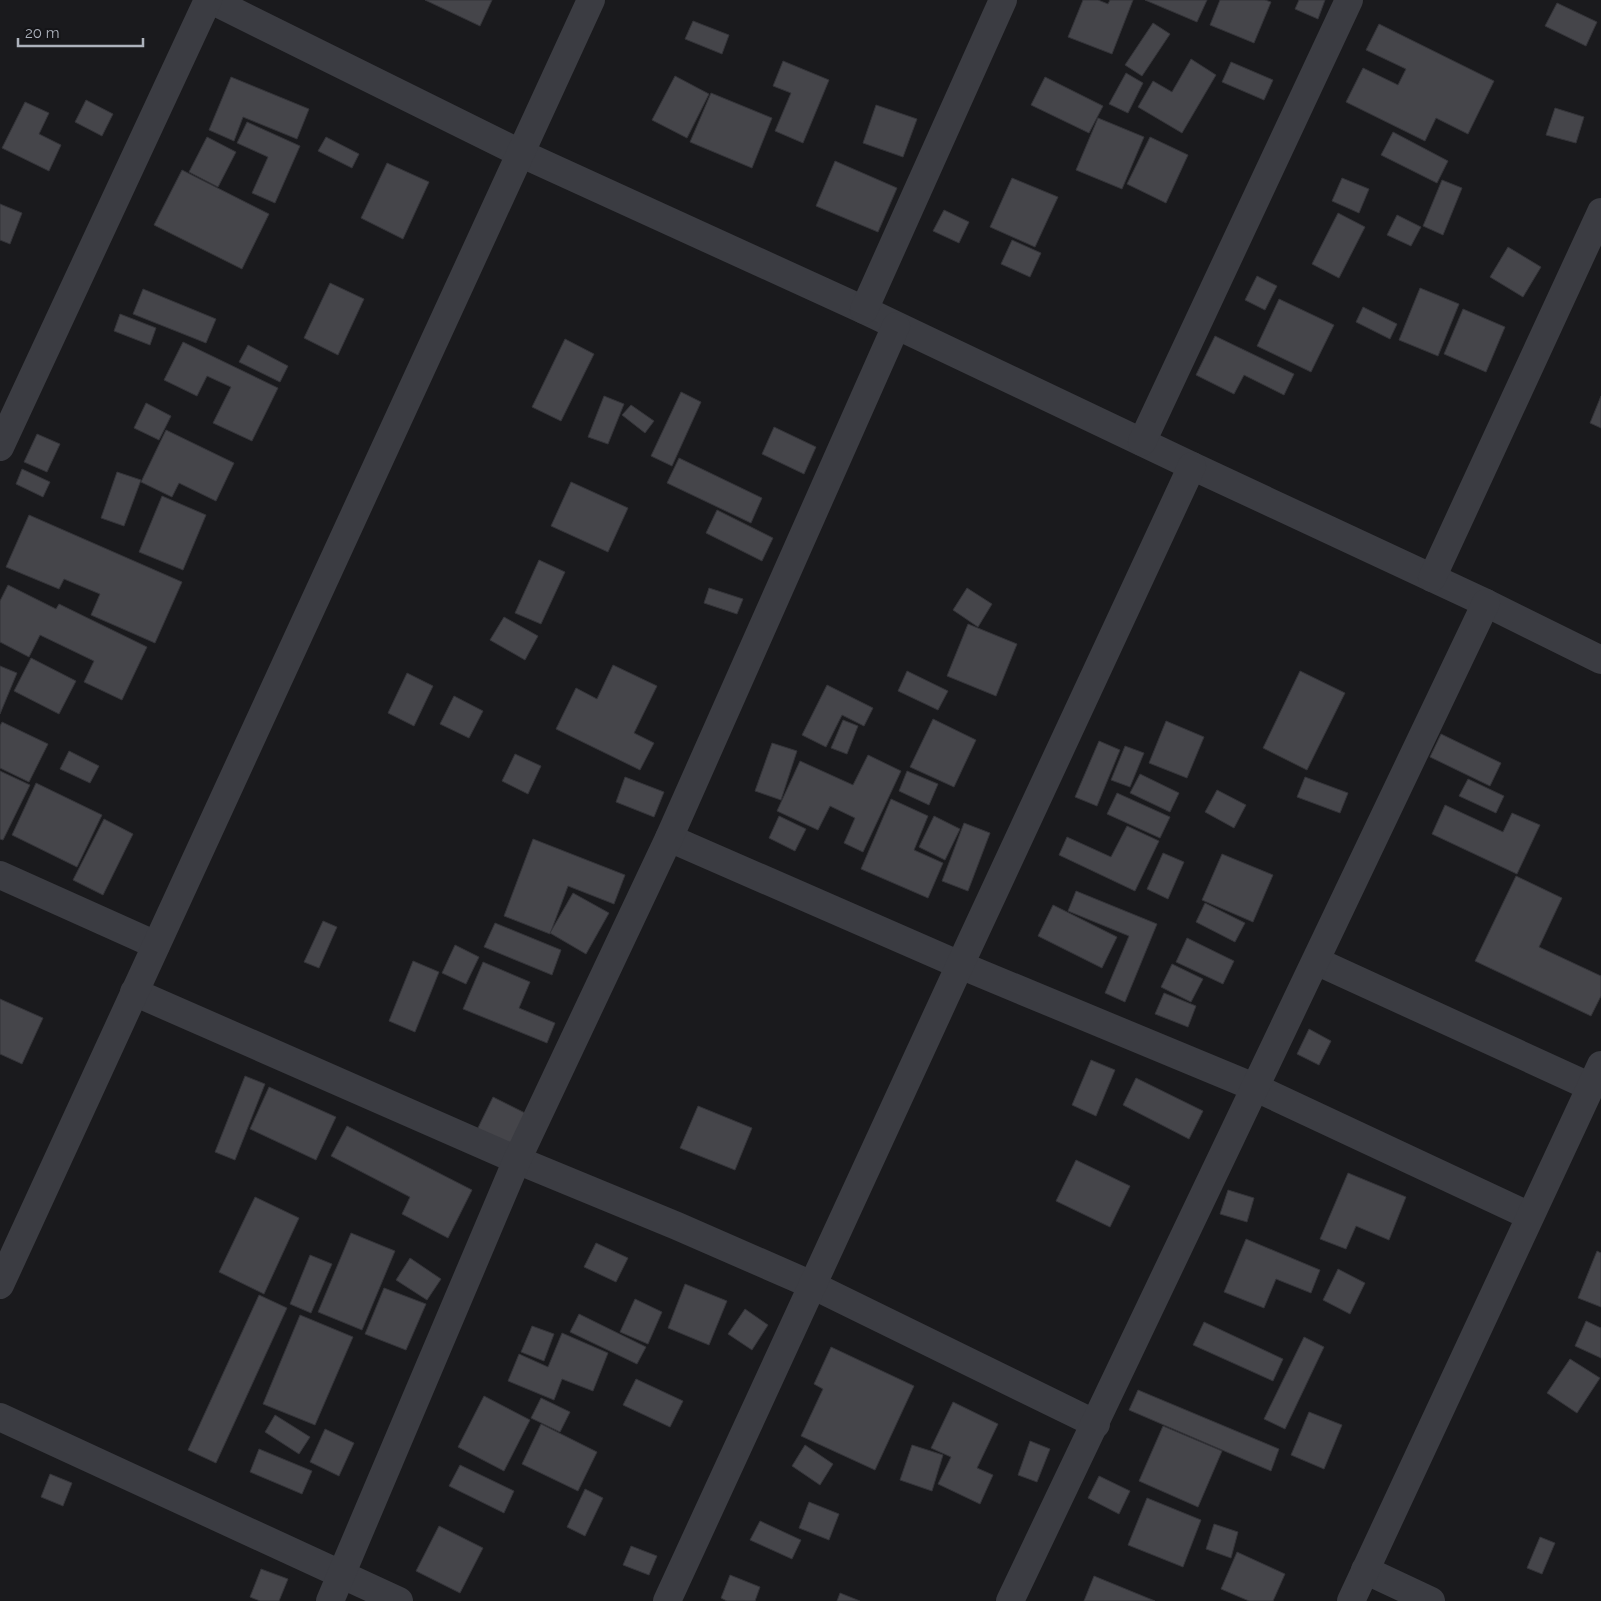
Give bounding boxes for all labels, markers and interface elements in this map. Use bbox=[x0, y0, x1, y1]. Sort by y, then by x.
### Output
scale bar bbox=[18, 15, 142, 47]
text: 20 m bbox=[25, 24, 60, 42]

